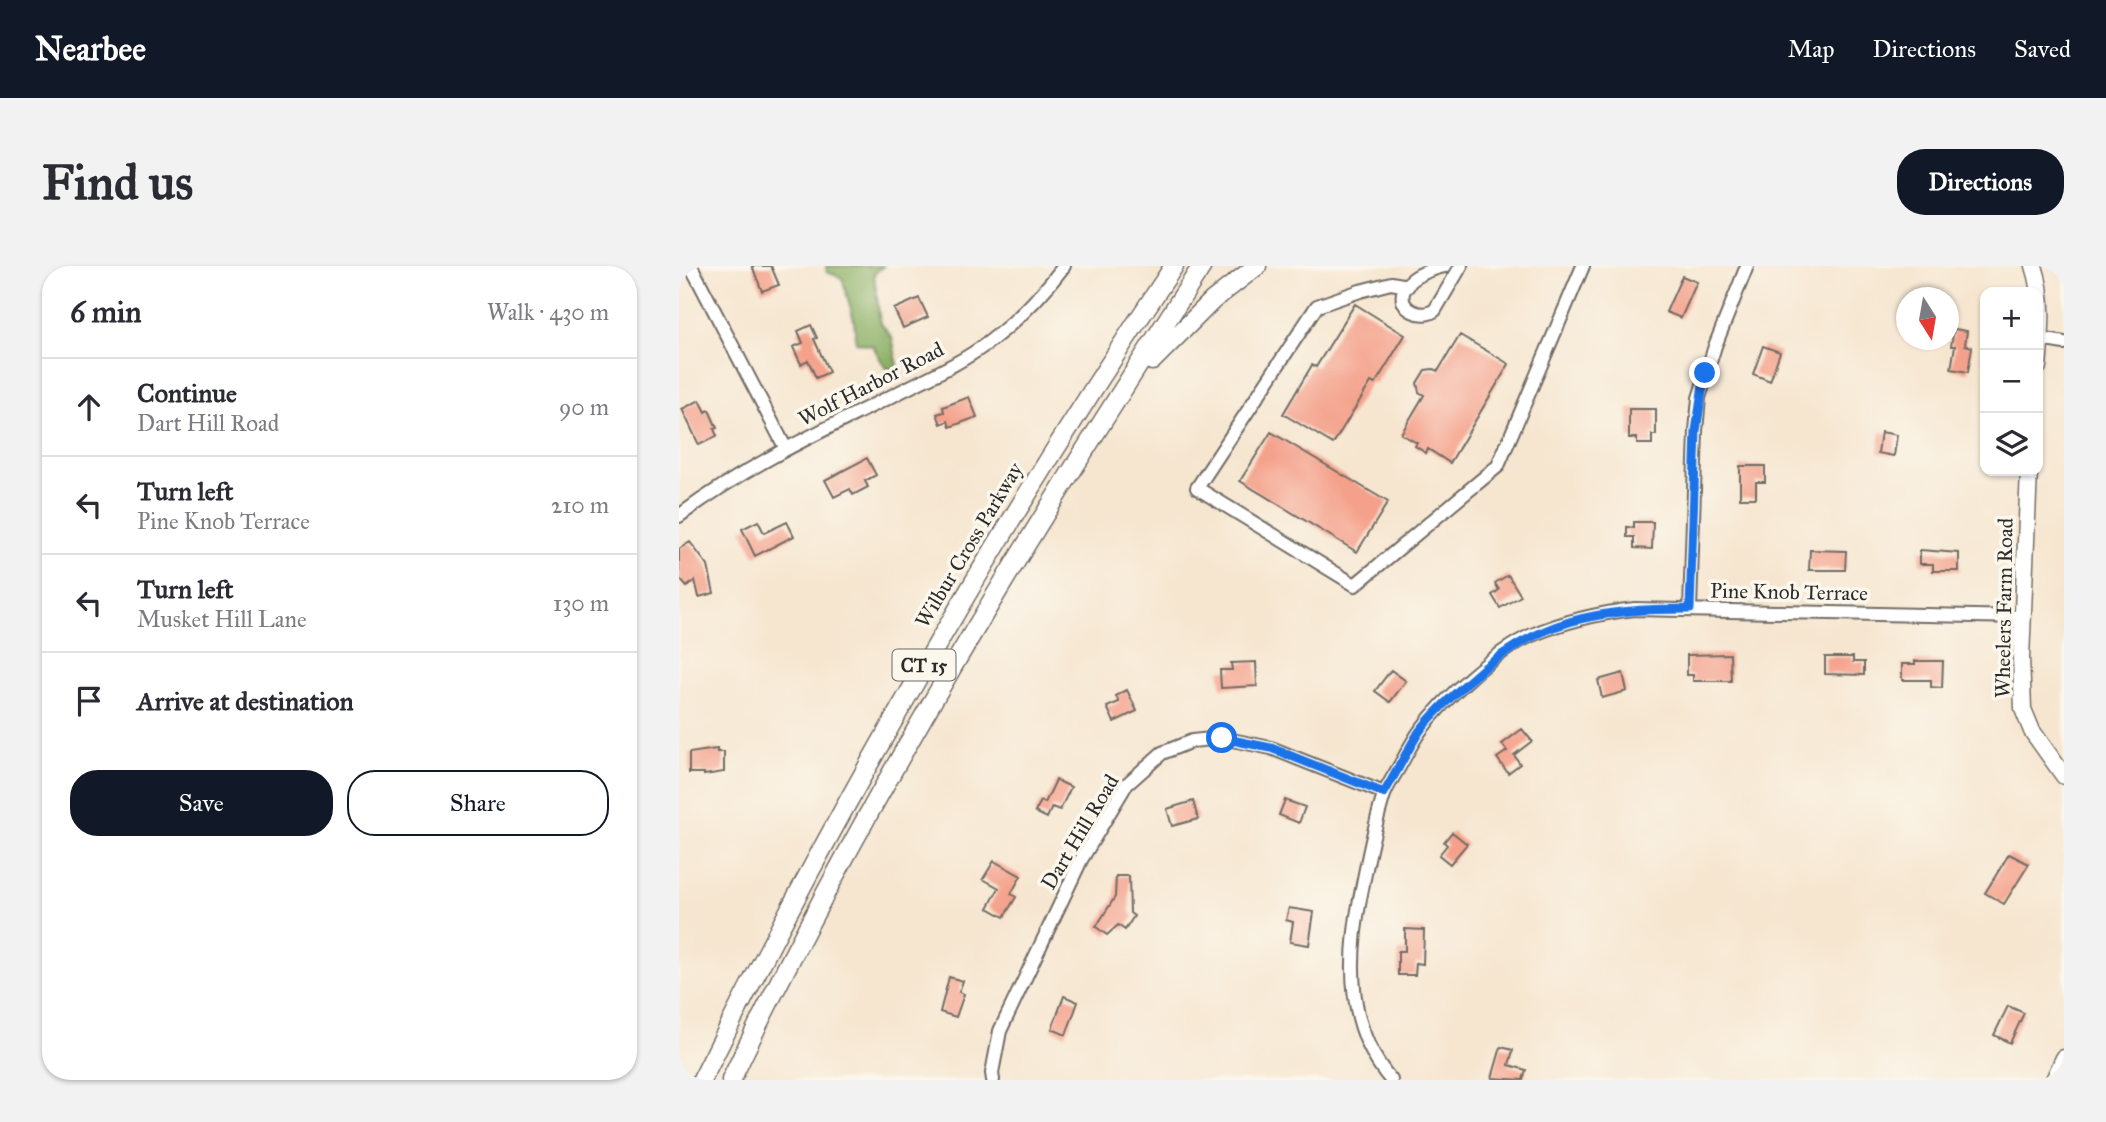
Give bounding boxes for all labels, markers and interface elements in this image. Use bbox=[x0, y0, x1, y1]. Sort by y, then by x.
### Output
text: Nearbee bbox=[35, 29, 146, 69]
text: Map bbox=[1788, 34, 1835, 64]
text: Directions bbox=[1873, 34, 1976, 64]
text: Saved bbox=[2014, 34, 2071, 64]
button: Directions bbox=[1897, 149, 2064, 215]
text: Find us bbox=[42, 153, 193, 212]
north arrow bbox=[1896, 287, 1959, 350]
map controls bbox=[1980, 287, 2043, 476]
button: + bbox=[1980, 287, 2043, 350]
text: 6 min bbox=[70, 294, 142, 330]
text: Walk · 430 m bbox=[487, 298, 609, 326]
street label: Wolf Harbor Road bbox=[794, 336, 949, 432]
button: − bbox=[1980, 350, 2043, 413]
route end bbox=[1689, 357, 1720, 388]
text: Continue bbox=[137, 377, 237, 409]
icon: ahead bbox=[70, 388, 108, 426]
text: 90 m bbox=[559, 393, 609, 421]
text: Dart Hill Road bbox=[137, 409, 279, 437]
button: layers bbox=[1980, 413, 2043, 476]
street label: Wilbur Cross Parkway bbox=[909, 457, 1029, 632]
text: Turn left bbox=[137, 475, 233, 507]
icon: left bbox=[70, 486, 108, 524]
text: 210 m bbox=[551, 491, 609, 519]
text: Pine Knob Terrace bbox=[137, 507, 310, 535]
street label: Wheelers Farm Road bbox=[1989, 517, 2019, 698]
text: Turn left bbox=[137, 573, 233, 605]
street label: Pine Knob Terrace bbox=[1710, 578, 1868, 606]
icon: left bbox=[70, 584, 108, 622]
text: 130 m bbox=[553, 589, 609, 617]
text: Musket Hill Lane bbox=[137, 605, 307, 633]
road number: CT 15 bbox=[893, 650, 955, 680]
icon: arrive bbox=[70, 682, 108, 720]
text: Arrive at destination bbox=[137, 685, 354, 717]
route start bbox=[1206, 722, 1237, 753]
street label: Dart Hill Road bbox=[1035, 769, 1125, 894]
button: Save bbox=[70, 770, 333, 836]
button: Share bbox=[347, 770, 609, 836]

